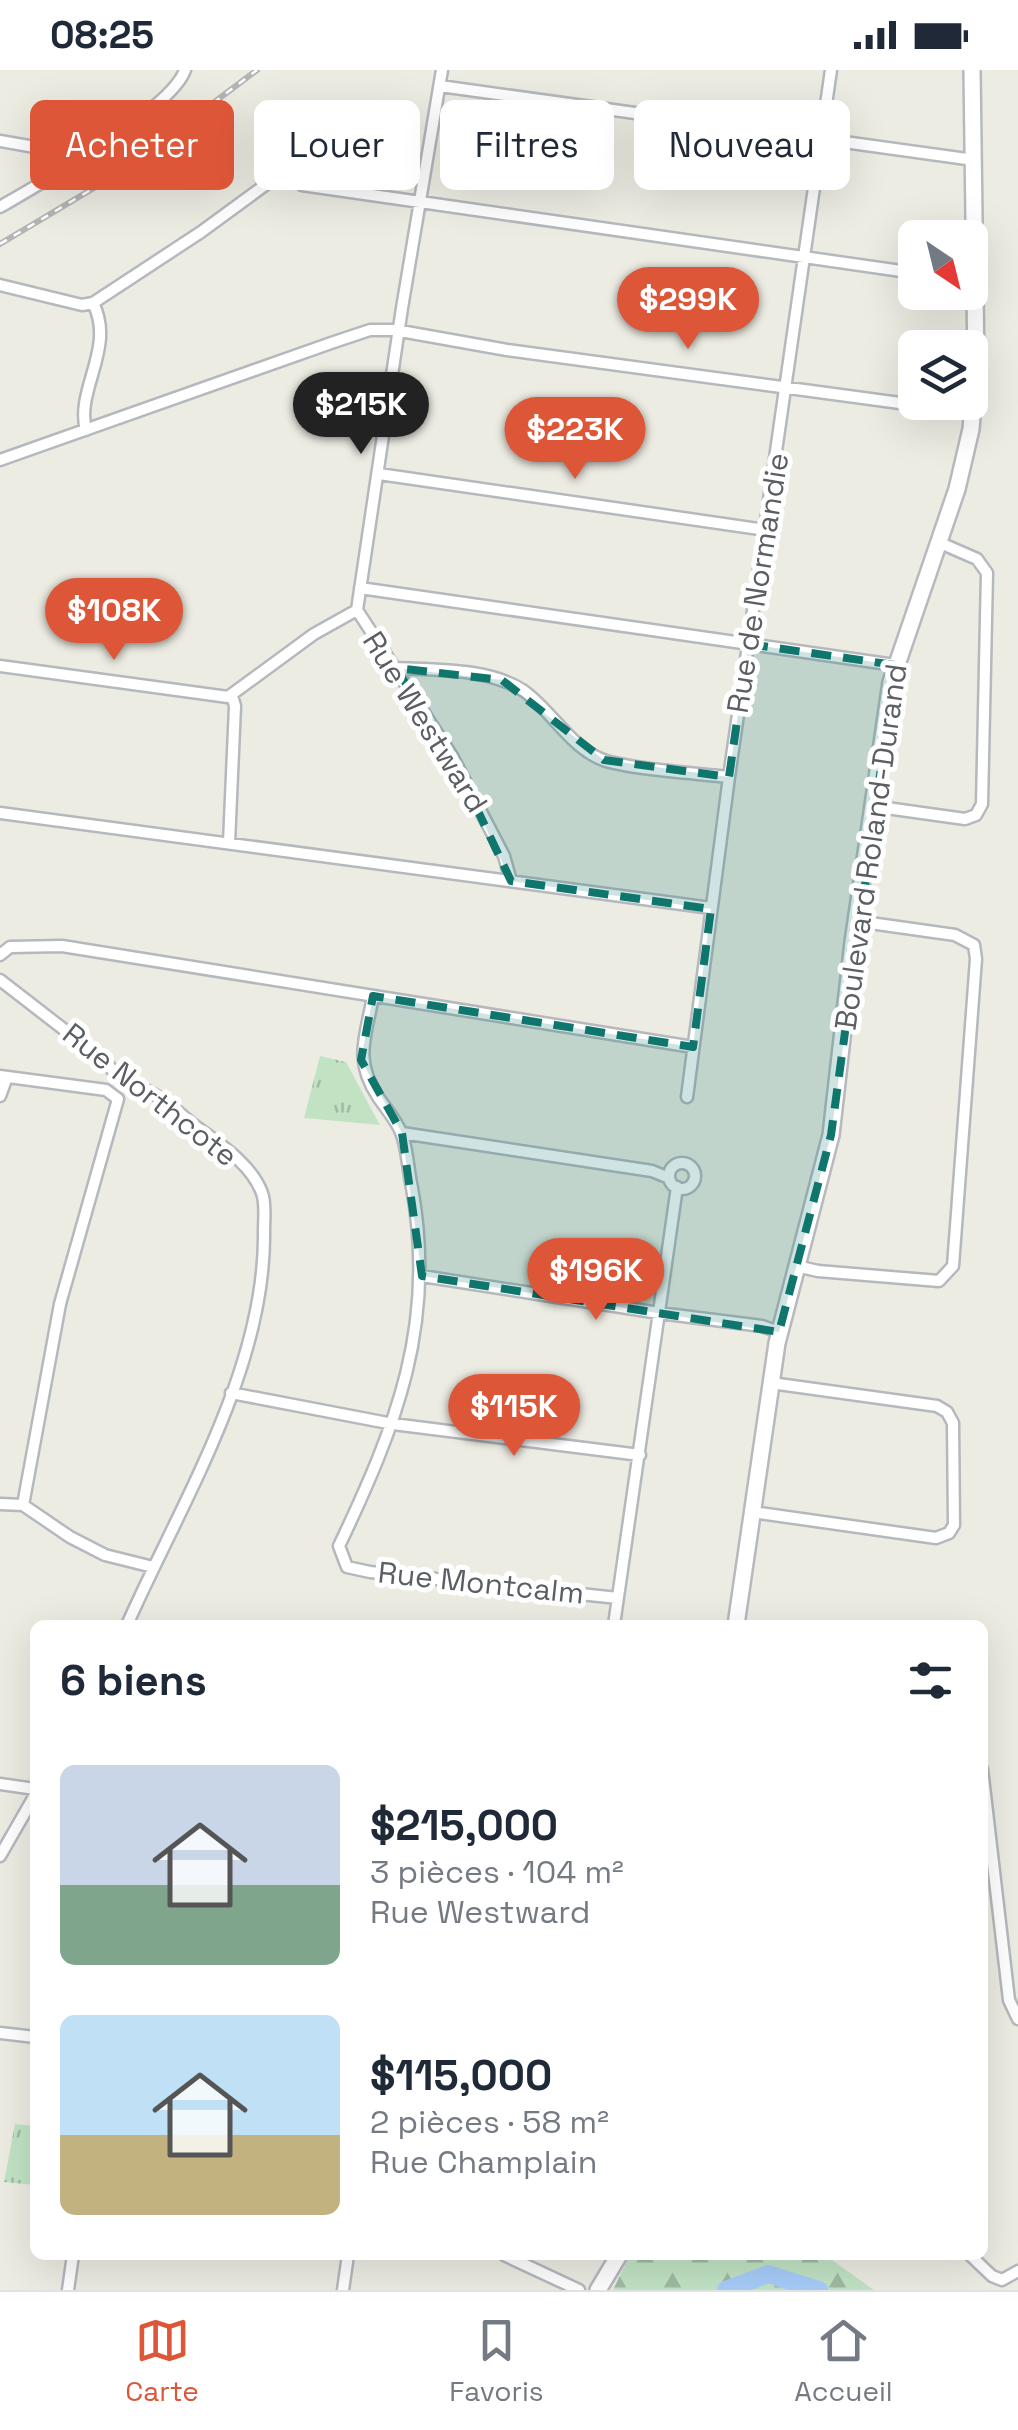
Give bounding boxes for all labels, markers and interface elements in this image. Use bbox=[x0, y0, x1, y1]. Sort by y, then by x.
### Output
text: 08:25 bbox=[50, 11, 154, 59]
chip: Acheter bbox=[30, 100, 234, 190]
chip: Louer bbox=[254, 100, 420, 190]
chip: Filtres bbox=[440, 100, 614, 190]
chip: Nouveau bbox=[634, 100, 850, 190]
north arrow bbox=[898, 220, 988, 310]
map controls bbox=[898, 220, 988, 420]
pin: $299K bbox=[618, 267, 758, 352]
text: $299K bbox=[639, 279, 737, 319]
button: layers bbox=[898, 330, 988, 420]
pin: $215K bbox=[291, 372, 431, 457]
text: $215K bbox=[315, 384, 407, 424]
pin: $223K bbox=[505, 397, 645, 482]
text: $223K bbox=[527, 409, 623, 449]
street label: Rue de Normandie bbox=[718, 450, 797, 716]
pin: $108K bbox=[44, 578, 184, 663]
text: $108K bbox=[67, 590, 161, 630]
street label: Rue Westward bbox=[354, 624, 497, 820]
street label: Boulevard Roland-Durand bbox=[825, 661, 916, 1033]
street label: Rue Northcote bbox=[55, 1014, 246, 1175]
pin: $196K bbox=[526, 1238, 666, 1323]
text: $196K bbox=[549, 1250, 643, 1290]
pin: $115K bbox=[444, 1374, 584, 1459]
text: $115K bbox=[470, 1386, 558, 1426]
street label: Rue Montcalm bbox=[376, 1552, 586, 1613]
icon: filters bbox=[903, 1653, 958, 1708]
text: 6 biens bbox=[60, 1654, 207, 1707]
text: $215,000 bbox=[370, 1799, 558, 1852]
icon: home bbox=[140, 1805, 260, 1925]
text: 3 pièces · 104 m² bbox=[370, 1852, 624, 1892]
text: Rue Westward bbox=[370, 1892, 590, 1932]
text: $115,000 bbox=[370, 2049, 552, 2102]
icon: home bbox=[140, 2055, 260, 2175]
text: 2 pièces · 58 m² bbox=[370, 2102, 609, 2142]
text: Rue Champlain bbox=[370, 2142, 597, 2182]
tab: Carte bbox=[125, 2313, 199, 2409]
tab: Favoris bbox=[449, 2313, 544, 2409]
tab: Accueil bbox=[794, 2313, 893, 2409]

